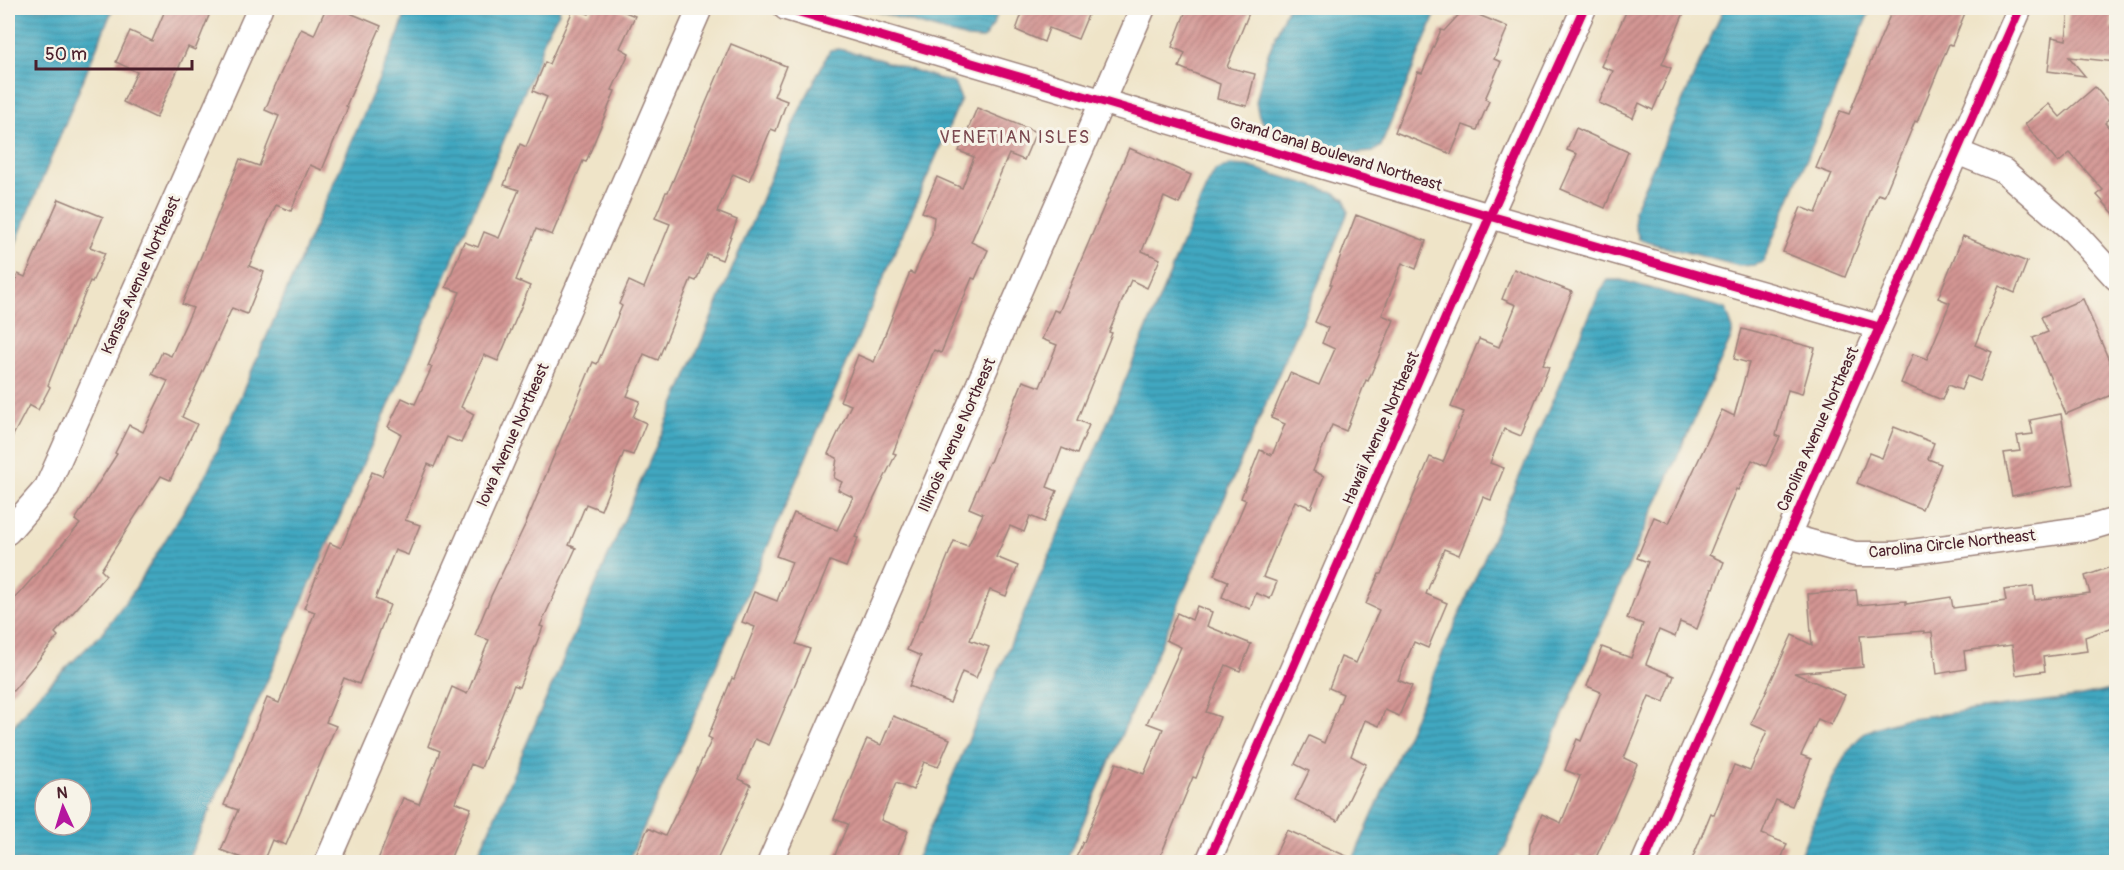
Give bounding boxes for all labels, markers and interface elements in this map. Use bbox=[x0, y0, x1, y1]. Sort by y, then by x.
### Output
scale bar bbox=[36, 33, 192, 71]
text: 50 m bbox=[45, 43, 87, 66]
street label: Grand Canal Boulevard Northeast bbox=[1227, 112, 1445, 196]
district label: VENETIAN ISLES bbox=[939, 126, 1091, 149]
street label: Kansas Avenue Northeast bbox=[97, 192, 185, 357]
street label: Carolina Avenue Northeast bbox=[1773, 343, 1864, 515]
street label: Hawaii Avenue Northeast bbox=[1338, 348, 1424, 508]
street label: Illinois Avenue Northeast bbox=[914, 354, 1000, 515]
street label: Iowa Avenue Northeast bbox=[472, 359, 554, 510]
street label: Carolina Circle Northeast bbox=[1868, 525, 2037, 563]
north arrow bbox=[33, 777, 93, 837]
text: N bbox=[56, 783, 68, 803]

